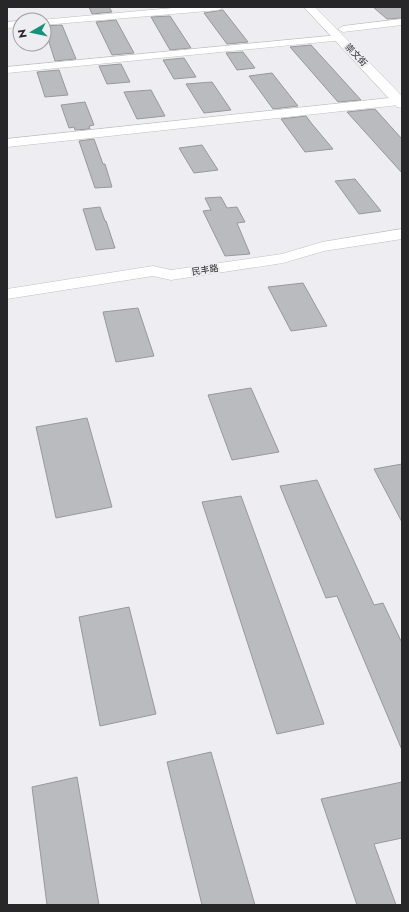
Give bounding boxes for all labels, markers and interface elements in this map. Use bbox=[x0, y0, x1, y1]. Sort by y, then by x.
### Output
north arrow bbox=[12, 12, 52, 52]
text: N bbox=[14, 28, 31, 39]
street label: 崇文街 bbox=[342, 40, 370, 69]
street label: 民丰路 bbox=[191, 261, 219, 278]

